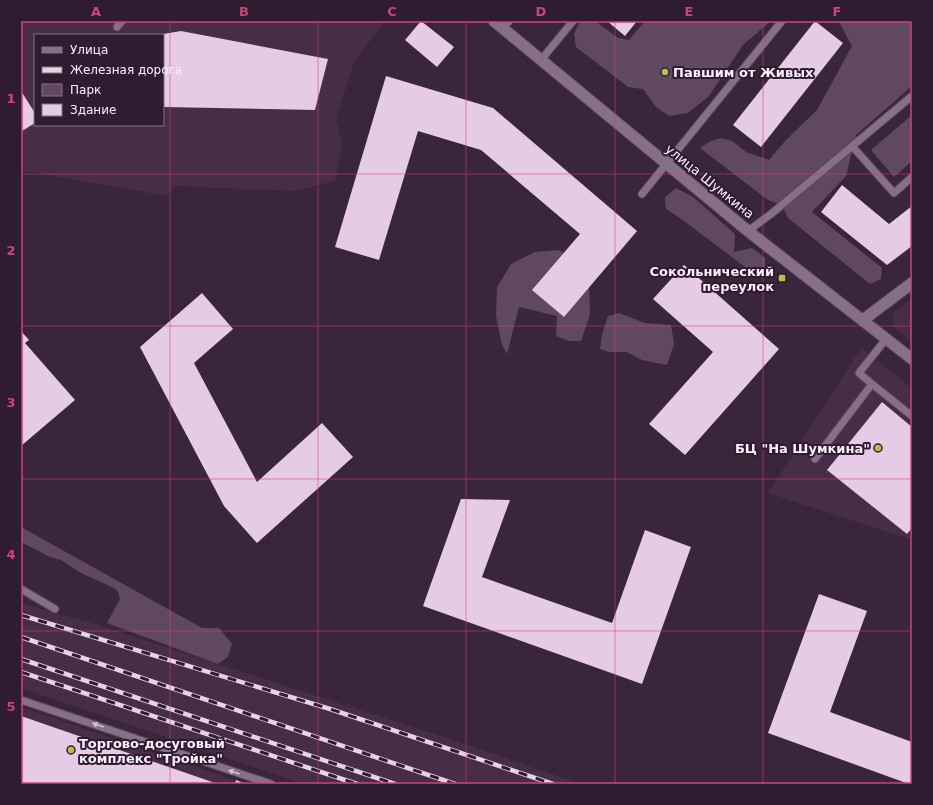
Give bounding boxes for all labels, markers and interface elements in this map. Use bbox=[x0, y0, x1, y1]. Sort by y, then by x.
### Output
text: A bbox=[91, 4, 101, 19]
text: B bbox=[239, 4, 249, 19]
text: C bbox=[387, 4, 397, 19]
text: D bbox=[536, 4, 547, 19]
text: E bbox=[685, 4, 693, 19]
text: F bbox=[833, 4, 841, 19]
legend bbox=[34, 34, 164, 126]
text: Улица bbox=[70, 43, 108, 57]
text: Железная дорога bbox=[70, 63, 182, 77]
place label: Павшим от Живых bbox=[673, 65, 814, 80]
marker: Павшим от Живых bbox=[660, 67, 670, 77]
text: Парк bbox=[70, 83, 101, 97]
text: 1 bbox=[6, 91, 16, 106]
text: Здание bbox=[70, 103, 116, 117]
street label: улица Шумкина bbox=[662, 141, 757, 222]
text: 2 bbox=[6, 243, 16, 258]
place label: Сокольнический переулок bbox=[649, 264, 774, 294]
marker: Сокольнический переулок bbox=[777, 273, 787, 283]
text: 3 bbox=[6, 395, 16, 410]
place label: БЦ "На Шумкина" bbox=[735, 441, 870, 456]
marker: БЦ "На Шумкина" bbox=[873, 443, 883, 453]
text: 4 bbox=[6, 547, 16, 562]
text: 5 bbox=[6, 699, 16, 714]
one-way arrow bbox=[91, 722, 103, 728]
place label: Торгово-досуговый комплекс "Тройка" bbox=[79, 736, 225, 766]
marker: Торгово-досуговый комплекс "Тройка" bbox=[66, 745, 76, 755]
one-way arrow bbox=[228, 768, 240, 774]

